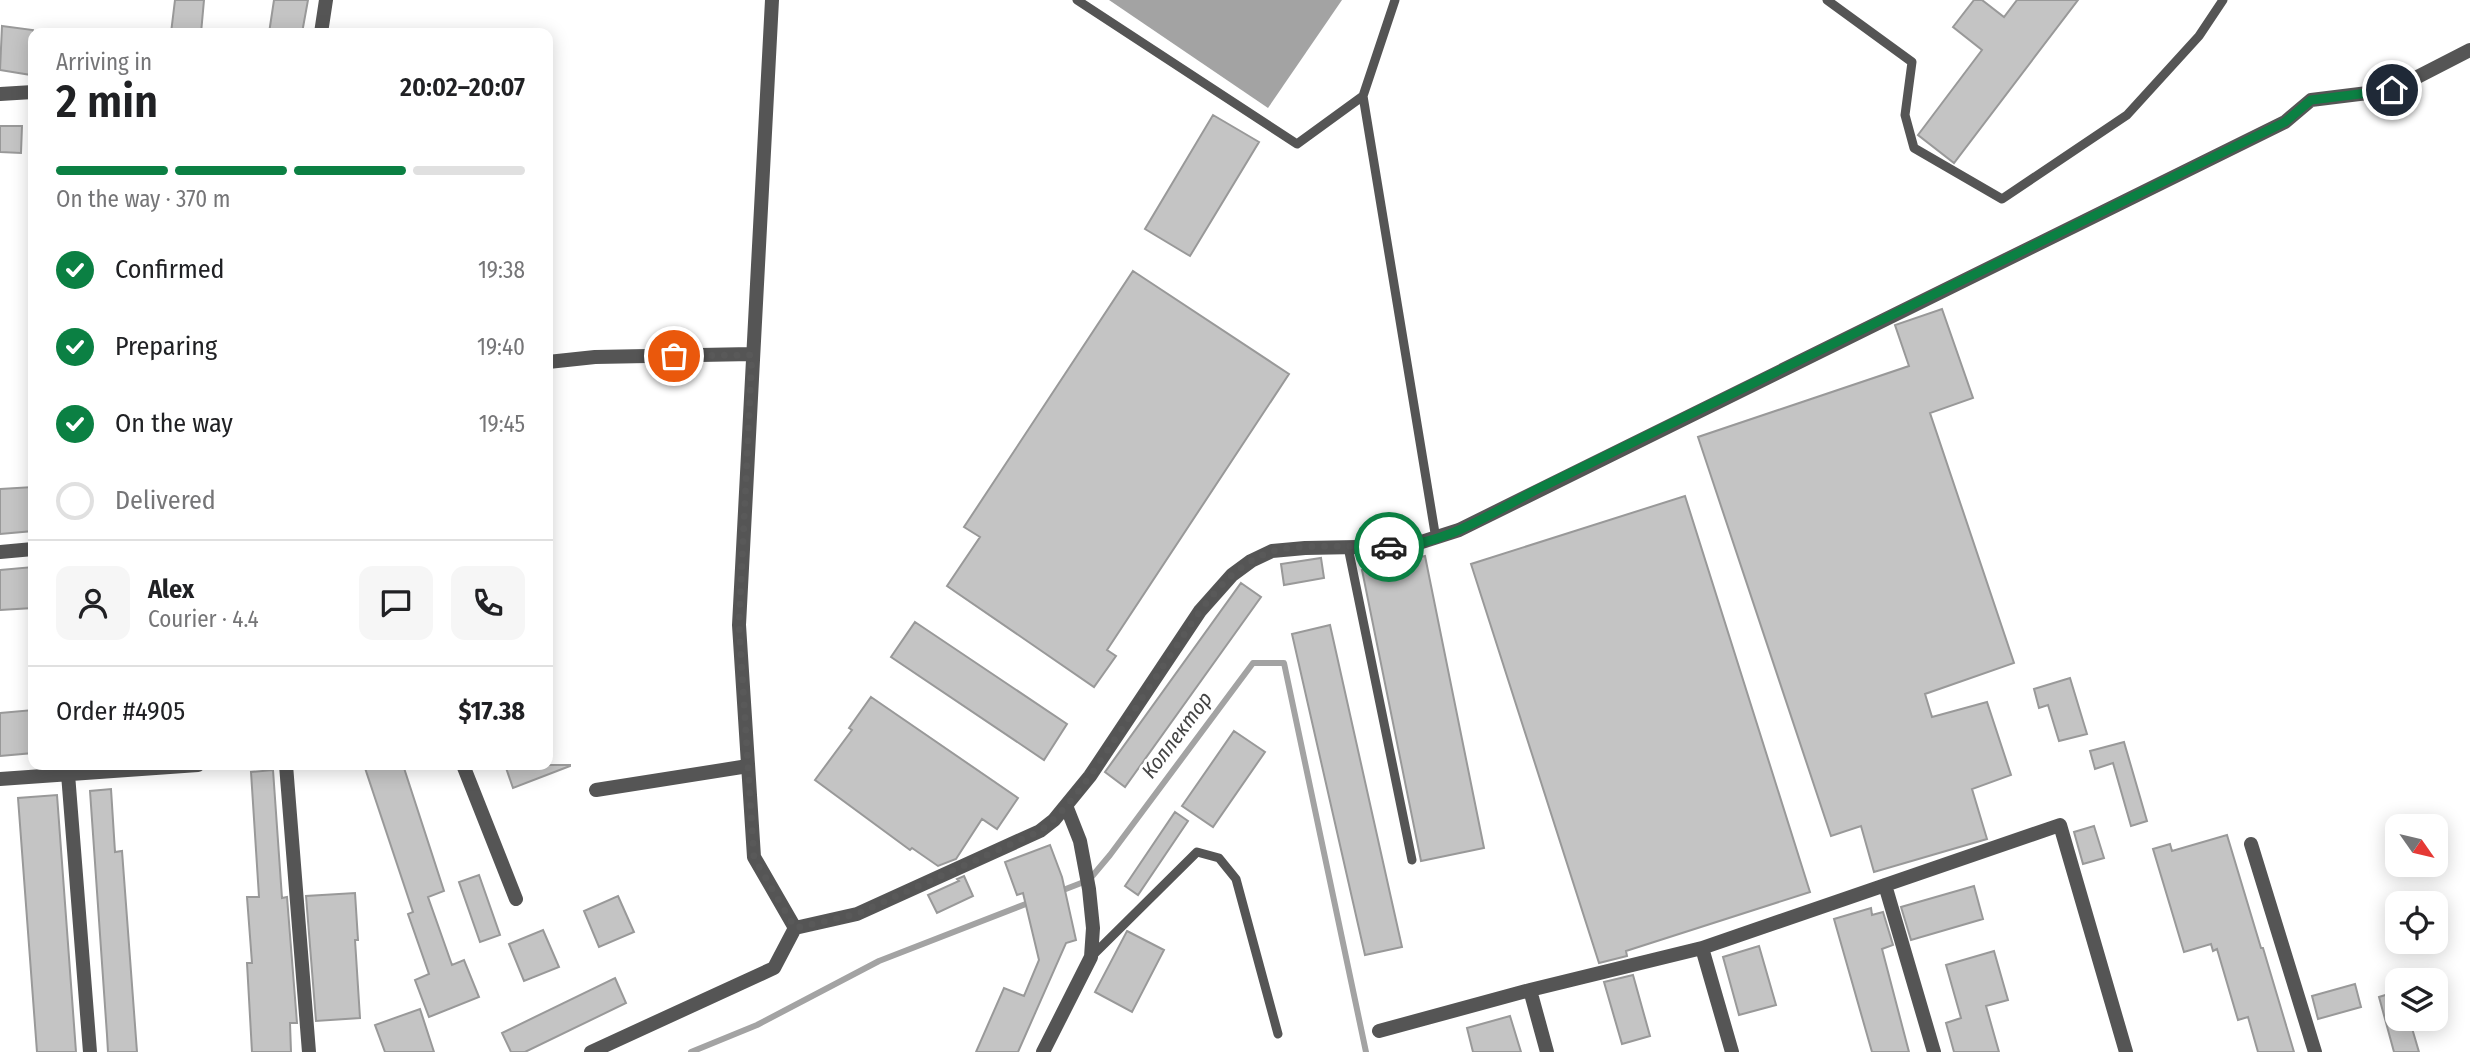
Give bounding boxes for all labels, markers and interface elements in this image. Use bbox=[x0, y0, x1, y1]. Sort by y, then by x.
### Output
text: Arriving in bbox=[56, 48, 152, 76]
pin bbox=[2362, 60, 2422, 120]
icon: home bbox=[2373, 71, 2411, 109]
text: 20:02–20:07 bbox=[400, 72, 525, 103]
text: 2 min bbox=[56, 74, 158, 129]
text: On the way · 370 m bbox=[56, 185, 230, 213]
icon: check bbox=[56, 251, 94, 289]
text: Confirmed bbox=[115, 254, 225, 285]
text: 19:38 bbox=[478, 256, 525, 284]
pin bbox=[644, 326, 704, 386]
icon: check bbox=[56, 328, 94, 366]
text: Preparing bbox=[115, 331, 217, 362]
text: 19:40 bbox=[477, 333, 525, 361]
icon: bag bbox=[655, 337, 693, 375]
icon: check bbox=[56, 405, 94, 443]
text: On the way bbox=[115, 408, 233, 439]
text: 19:45 bbox=[479, 410, 525, 438]
text: Delivered bbox=[115, 485, 216, 516]
courier bbox=[1354, 512, 1424, 582]
icon: car bbox=[1370, 528, 1408, 566]
button: person bbox=[56, 566, 130, 640]
button: chat bbox=[359, 566, 433, 640]
button: phone bbox=[451, 566, 525, 640]
text: Alex bbox=[148, 574, 194, 605]
text: Courier · 4.4 bbox=[148, 605, 259, 633]
water label: Коллектор bbox=[1136, 687, 1218, 783]
text: Order #4905 bbox=[56, 696, 185, 727]
text: $17.38 bbox=[459, 696, 525, 727]
north arrow bbox=[2385, 814, 2448, 877]
map controls bbox=[2385, 814, 2448, 1031]
button: locate bbox=[2385, 891, 2448, 954]
button: layers bbox=[2385, 968, 2448, 1031]

